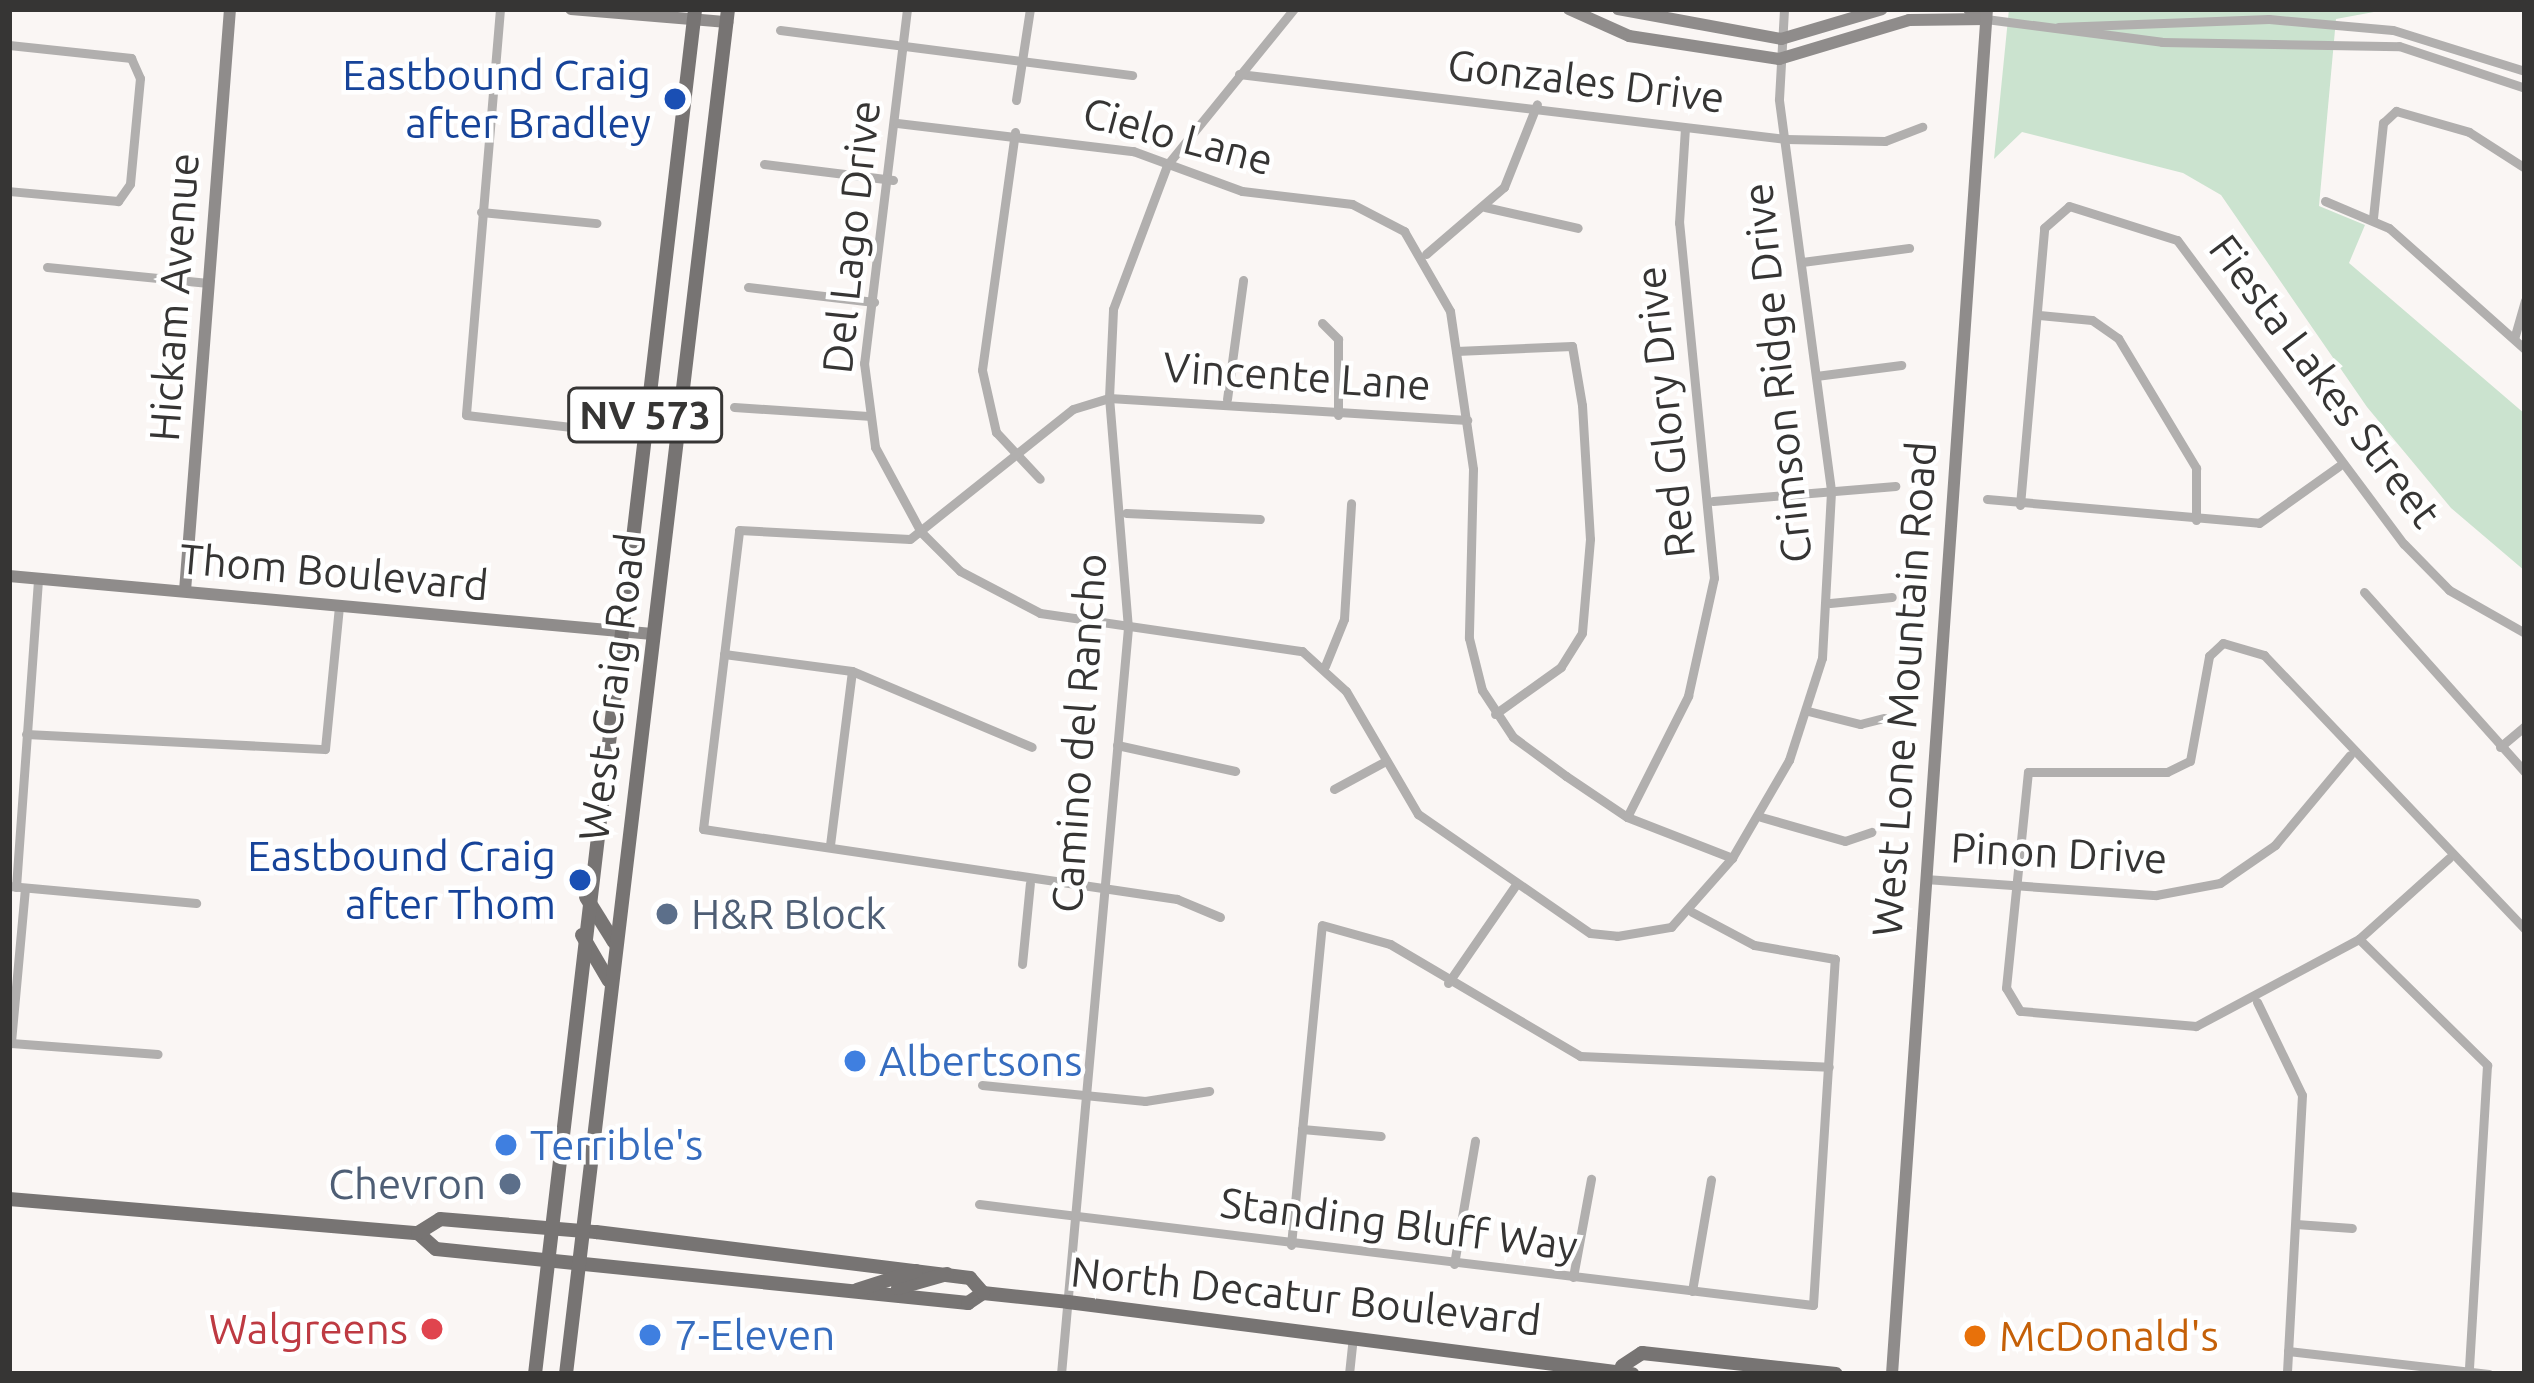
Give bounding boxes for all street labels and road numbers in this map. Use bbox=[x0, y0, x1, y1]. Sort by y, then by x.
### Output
street label: Gonzales Drive bbox=[1445, 39, 1727, 123]
street label: Cielo Lane bbox=[1078, 86, 1278, 186]
street label: Del Lago Drive bbox=[812, 98, 890, 376]
street label: Hickam Avenue bbox=[139, 151, 209, 443]
street label: Crimson Ridge Drive bbox=[1732, 181, 1822, 565]
street label: Fiesta Lakes Street bbox=[2199, 225, 2451, 537]
street label: Red Glory Drive bbox=[1625, 264, 1705, 560]
street label: Vincente Lane bbox=[1161, 342, 1433, 410]
road number: NV 573 bbox=[567, 382, 723, 448]
street label: West Lone Mountain Road bbox=[1862, 440, 1946, 938]
street label: West Craig Road bbox=[568, 530, 656, 844]
street label: Thom Boulevard bbox=[178, 533, 490, 611]
street label: Camino del Rancho bbox=[1041, 552, 1117, 914]
street label: Pinon Drive bbox=[1949, 822, 2169, 884]
street label: Standing Bluff Way bbox=[1217, 1177, 1581, 1271]
street label: North Decatur Boulevard bbox=[1068, 1246, 1544, 1346]

